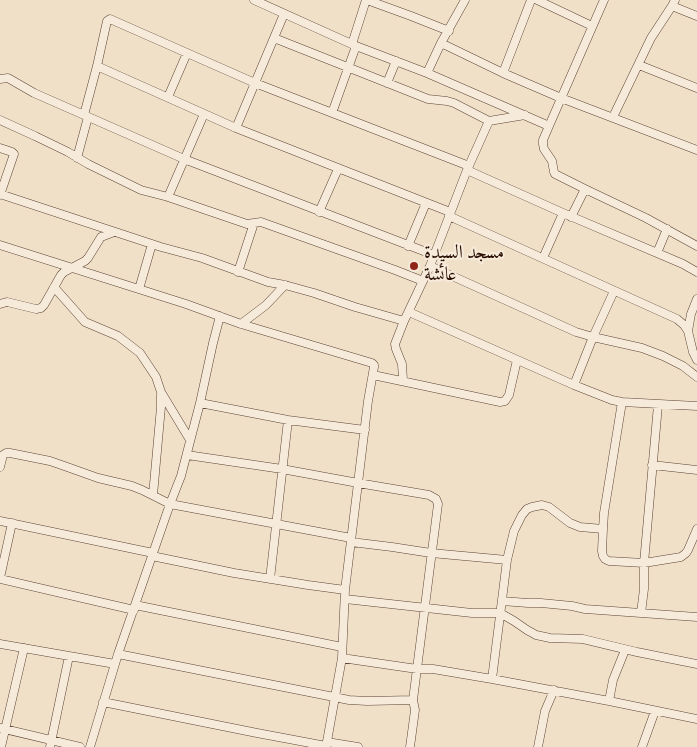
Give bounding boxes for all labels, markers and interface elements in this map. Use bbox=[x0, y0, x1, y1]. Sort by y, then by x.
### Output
place label: مسجد السيدة عائشة bbox=[424, 244, 504, 288]
marker: مسجد السيدة عائشة bbox=[408, 260, 420, 272]

